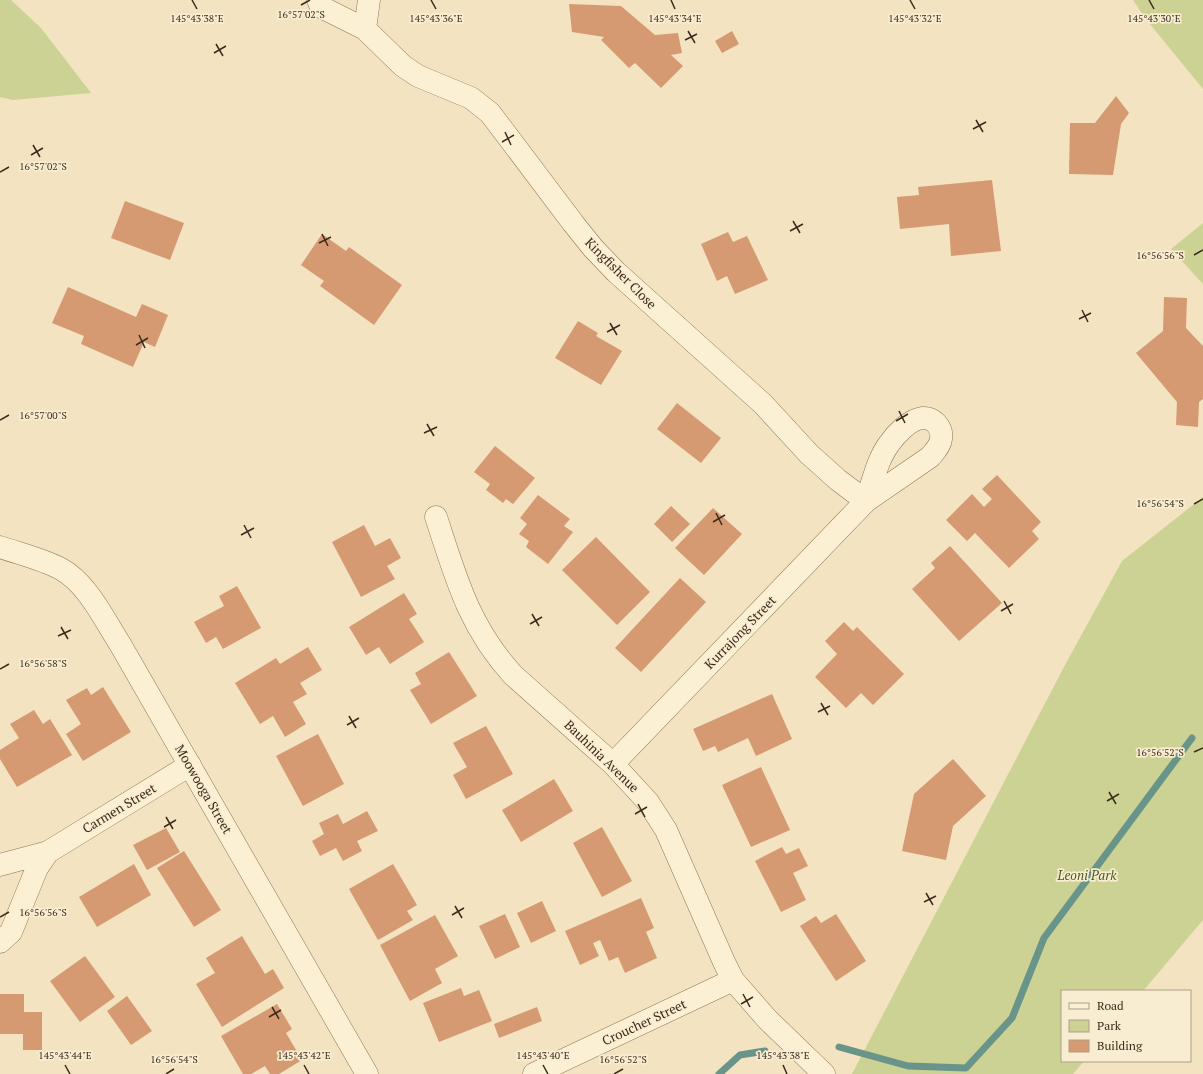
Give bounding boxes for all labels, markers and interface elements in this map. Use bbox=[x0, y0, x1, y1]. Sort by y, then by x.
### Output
text: 16°57'02"S bbox=[277, 8, 325, 21]
text: 145°43'38"E bbox=[170, 12, 224, 25]
text: 145°43'36"E bbox=[409, 12, 463, 25]
text: 145°43'34"E bbox=[648, 12, 702, 25]
text: 145°43'32"E bbox=[888, 12, 942, 25]
text: 145°43'30"E bbox=[1127, 12, 1181, 25]
text: 16°57'02"S bbox=[19, 160, 67, 173]
street label: Kingfisher Close bbox=[581, 233, 661, 313]
text: 16°56'56"S bbox=[1136, 249, 1184, 262]
text: 16°57'00"S bbox=[19, 409, 67, 422]
text: 16°56'54"S bbox=[1136, 497, 1184, 510]
street label: Kurrajong Street bbox=[700, 591, 780, 673]
text: 16°56'58"S bbox=[19, 657, 67, 670]
street label: Bauhinia Avenue bbox=[561, 716, 643, 796]
street label: Moowooga Street bbox=[171, 741, 237, 837]
text: 16°56'52"S bbox=[1136, 746, 1184, 759]
street label: Carmen Street bbox=[79, 779, 159, 837]
park label: Leoni Park bbox=[1056, 866, 1117, 884]
text: 16°56'56"S bbox=[19, 906, 67, 919]
legend bbox=[1061, 990, 1191, 1062]
street label: Croucher Street bbox=[599, 995, 689, 1049]
text: Road bbox=[1097, 998, 1124, 1013]
text: Park bbox=[1097, 1018, 1122, 1033]
text: Building bbox=[1097, 1038, 1143, 1053]
text: 145°43'44"E bbox=[38, 1049, 92, 1062]
text: 145°43'42"E bbox=[277, 1049, 331, 1062]
text: 145°43'40"E bbox=[516, 1049, 570, 1062]
text: 145°43'38"E bbox=[756, 1049, 810, 1062]
text: 16°56'54"S bbox=[150, 1053, 198, 1066]
text: 16°56'52"S bbox=[599, 1053, 647, 1066]

